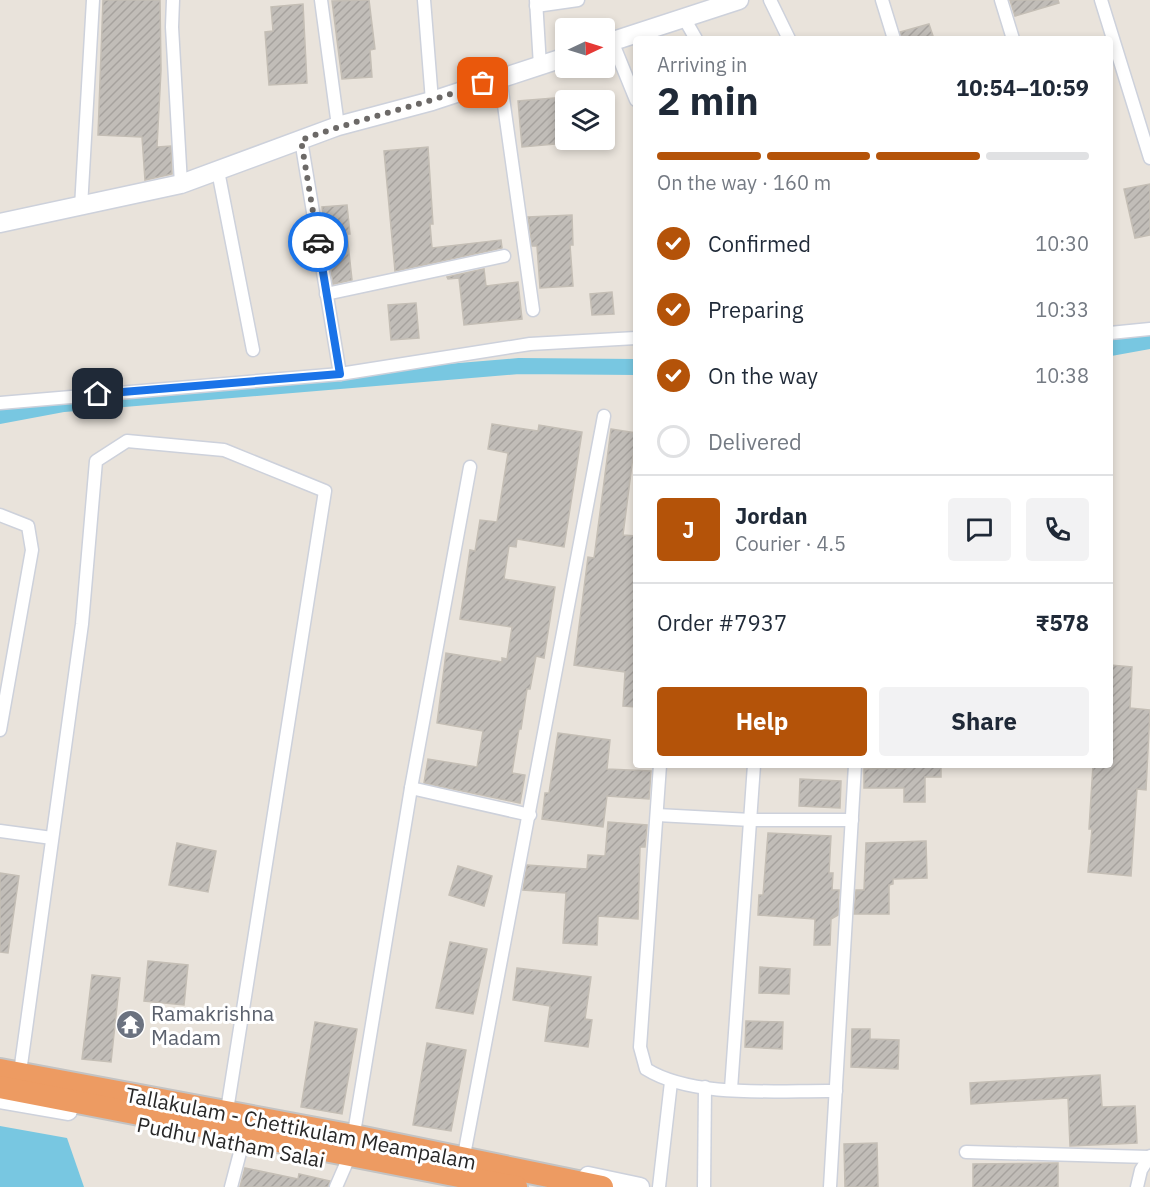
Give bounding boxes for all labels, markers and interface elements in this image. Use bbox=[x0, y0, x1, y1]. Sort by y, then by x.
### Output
north arrow bbox=[555, 18, 615, 78]
map controls bbox=[555, 18, 615, 150]
text: Arriving in bbox=[657, 51, 747, 78]
pin bbox=[457, 57, 508, 108]
icon: bag bbox=[466, 66, 499, 99]
text: 10:54–10:59 bbox=[956, 73, 1089, 102]
text: 2 min bbox=[657, 75, 759, 126]
button: layers bbox=[555, 90, 615, 150]
text: On the way · 160 m bbox=[657, 169, 831, 196]
courier bbox=[288, 212, 348, 272]
icon: car bbox=[302, 226, 335, 259]
icon: check bbox=[657, 227, 690, 260]
text: Confirmed bbox=[708, 229, 811, 258]
text: 10:30 bbox=[1035, 230, 1089, 257]
icon: check bbox=[657, 293, 690, 326]
text: Preparing bbox=[708, 295, 803, 324]
text: 10:33 bbox=[1035, 296, 1089, 323]
icon: check bbox=[657, 359, 690, 392]
text: On the way bbox=[708, 361, 818, 390]
text: 10:38 bbox=[1035, 362, 1089, 389]
pin bbox=[72, 368, 123, 419]
icon: home bbox=[81, 377, 114, 410]
text: Delivered bbox=[708, 427, 802, 456]
button: chat bbox=[948, 498, 1011, 561]
button: phone bbox=[1026, 498, 1089, 561]
text: Jordan bbox=[735, 501, 808, 530]
text: J bbox=[682, 515, 695, 544]
text: Courier · 4.5 bbox=[735, 530, 846, 557]
text: Order #7937 bbox=[657, 608, 787, 637]
text: ₹578 bbox=[1036, 608, 1089, 637]
button: Help bbox=[657, 687, 867, 756]
button: Share bbox=[879, 687, 1089, 756]
place label: Ramakrishna Madam bbox=[151, 999, 274, 1051]
temple icon: Ramakrishna Madam bbox=[114, 1009, 146, 1041]
street label: Tallakulam - Chettikulam Meampalam bbox=[123, 1080, 479, 1176]
street label: Pudhu Natham Salai bbox=[135, 1110, 327, 1174]

